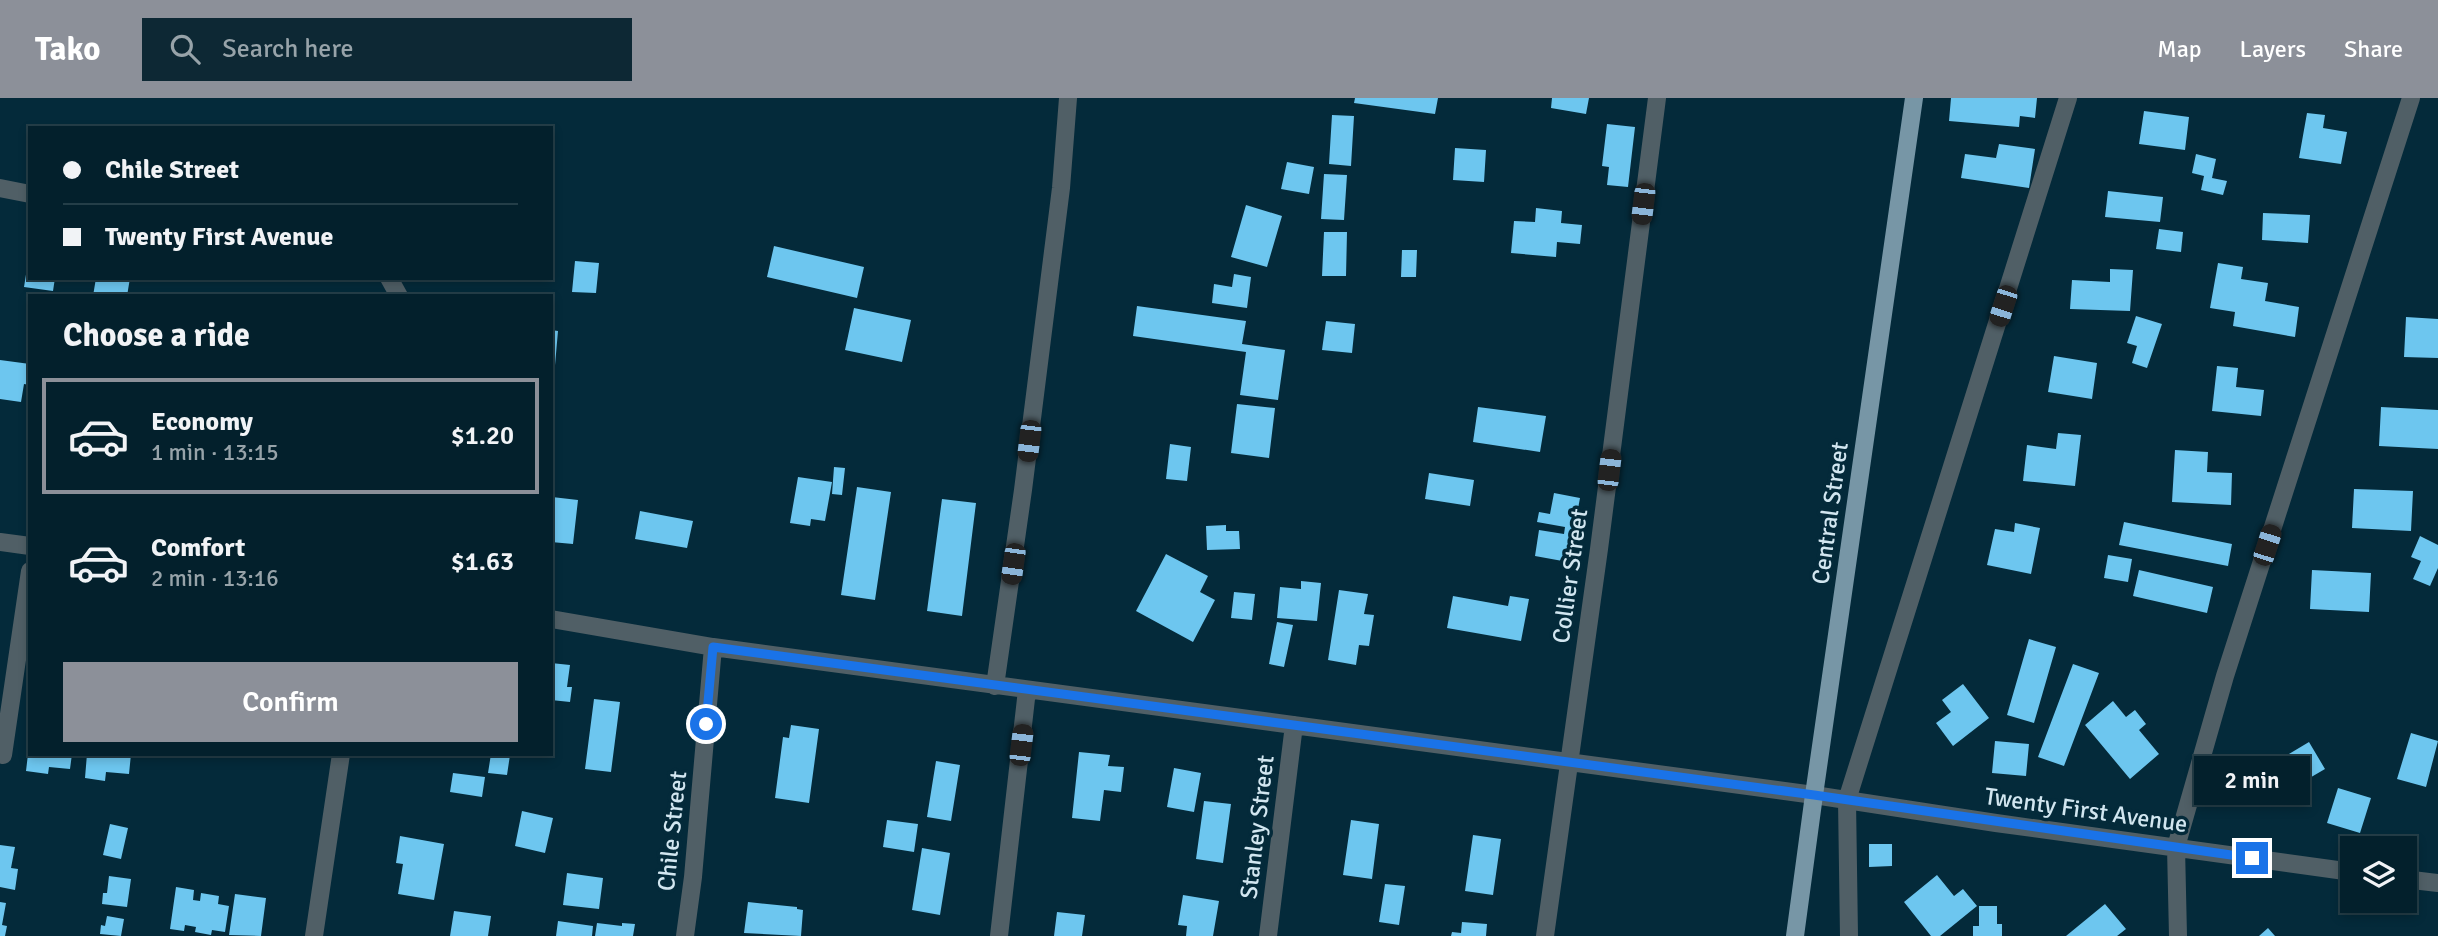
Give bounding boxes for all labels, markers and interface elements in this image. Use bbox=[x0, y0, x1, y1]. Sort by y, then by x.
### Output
search box bbox=[142, 18, 632, 81]
text: Tako bbox=[35, 29, 100, 70]
icon: search bbox=[166, 30, 204, 68]
text: Search here bbox=[222, 33, 353, 65]
text: Map bbox=[2157, 34, 2202, 64]
text: Layers bbox=[2240, 34, 2306, 64]
text: Share bbox=[2344, 34, 2403, 64]
text: Chile Street bbox=[105, 154, 239, 186]
car bbox=[1631, 182, 1656, 226]
text: Twenty First Avenue bbox=[105, 221, 333, 253]
car bbox=[1987, 283, 2020, 329]
text: Choose a ride bbox=[63, 316, 250, 355]
icon: car bbox=[67, 405, 130, 468]
text: Economy bbox=[151, 406, 253, 438]
car bbox=[1017, 419, 1042, 463]
text: $1.20 bbox=[451, 420, 514, 452]
text: 1 min · 13:15 bbox=[151, 438, 279, 467]
street label: Central Street bbox=[1805, 440, 1855, 586]
car bbox=[1597, 448, 1622, 492]
street label: Collier Street bbox=[1546, 507, 1594, 645]
car bbox=[2251, 522, 2284, 568]
icon: car bbox=[67, 531, 130, 594]
text: Comfort bbox=[151, 532, 245, 564]
car bbox=[1000, 542, 1027, 586]
text: $1.63 bbox=[451, 546, 514, 578]
text: 2 min · 13:16 bbox=[151, 564, 279, 593]
button: Confirm bbox=[63, 662, 518, 742]
route start bbox=[690, 708, 722, 740]
car bbox=[1009, 723, 1034, 767]
street label: Stanley Street bbox=[1233, 753, 1281, 901]
callout: 2 min bbox=[2194, 756, 2310, 806]
text: 2 min bbox=[2224, 766, 2280, 795]
street label: Chile Street bbox=[651, 769, 693, 893]
street label: Twenty First Avenue bbox=[1983, 781, 2189, 839]
map controls bbox=[2340, 836, 2417, 913]
button: layers bbox=[2340, 836, 2417, 913]
route end bbox=[2236, 842, 2268, 874]

